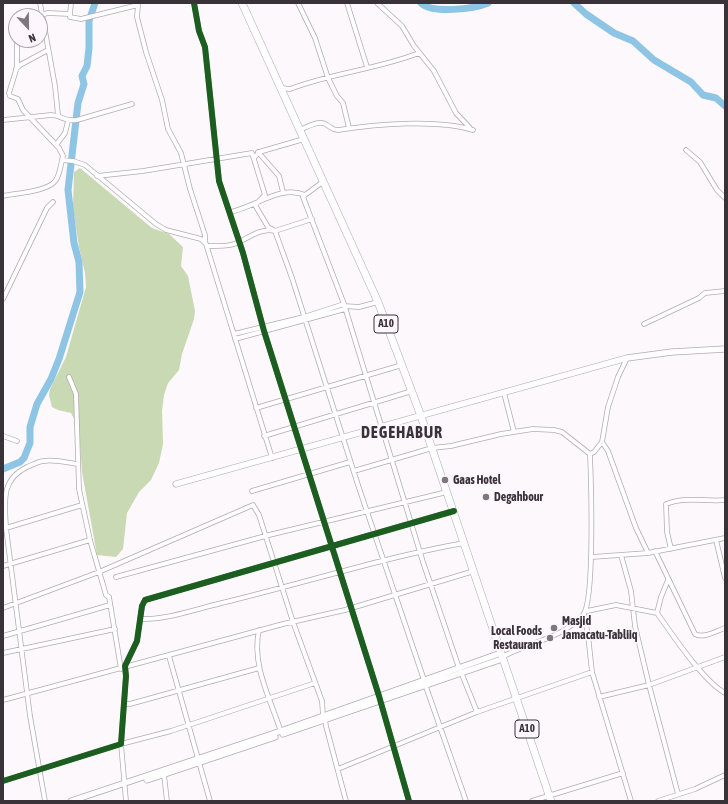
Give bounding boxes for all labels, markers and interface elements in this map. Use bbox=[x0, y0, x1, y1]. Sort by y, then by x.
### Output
north arrow bbox=[8, 8, 48, 48]
text: N bbox=[27, 31, 37, 45]
road number: A10 bbox=[374, 315, 398, 333]
district label: DEGEHABUR bbox=[361, 423, 443, 443]
place label: Gaas Hotel bbox=[453, 473, 501, 487]
marker: Gaas Hotel bbox=[440, 475, 450, 485]
place label: Degahbour bbox=[494, 490, 543, 504]
marker: Degahbour bbox=[481, 492, 491, 502]
place label: Masjid Jamacatu-Tabliiq bbox=[562, 614, 637, 642]
marker: Masjid Jamacatu-Tabliiq bbox=[549, 623, 559, 633]
place label: Local Foods Restaurant bbox=[491, 624, 542, 652]
marker: Local Foods Restaurant bbox=[545, 633, 555, 643]
road number: A10 bbox=[515, 720, 539, 738]

